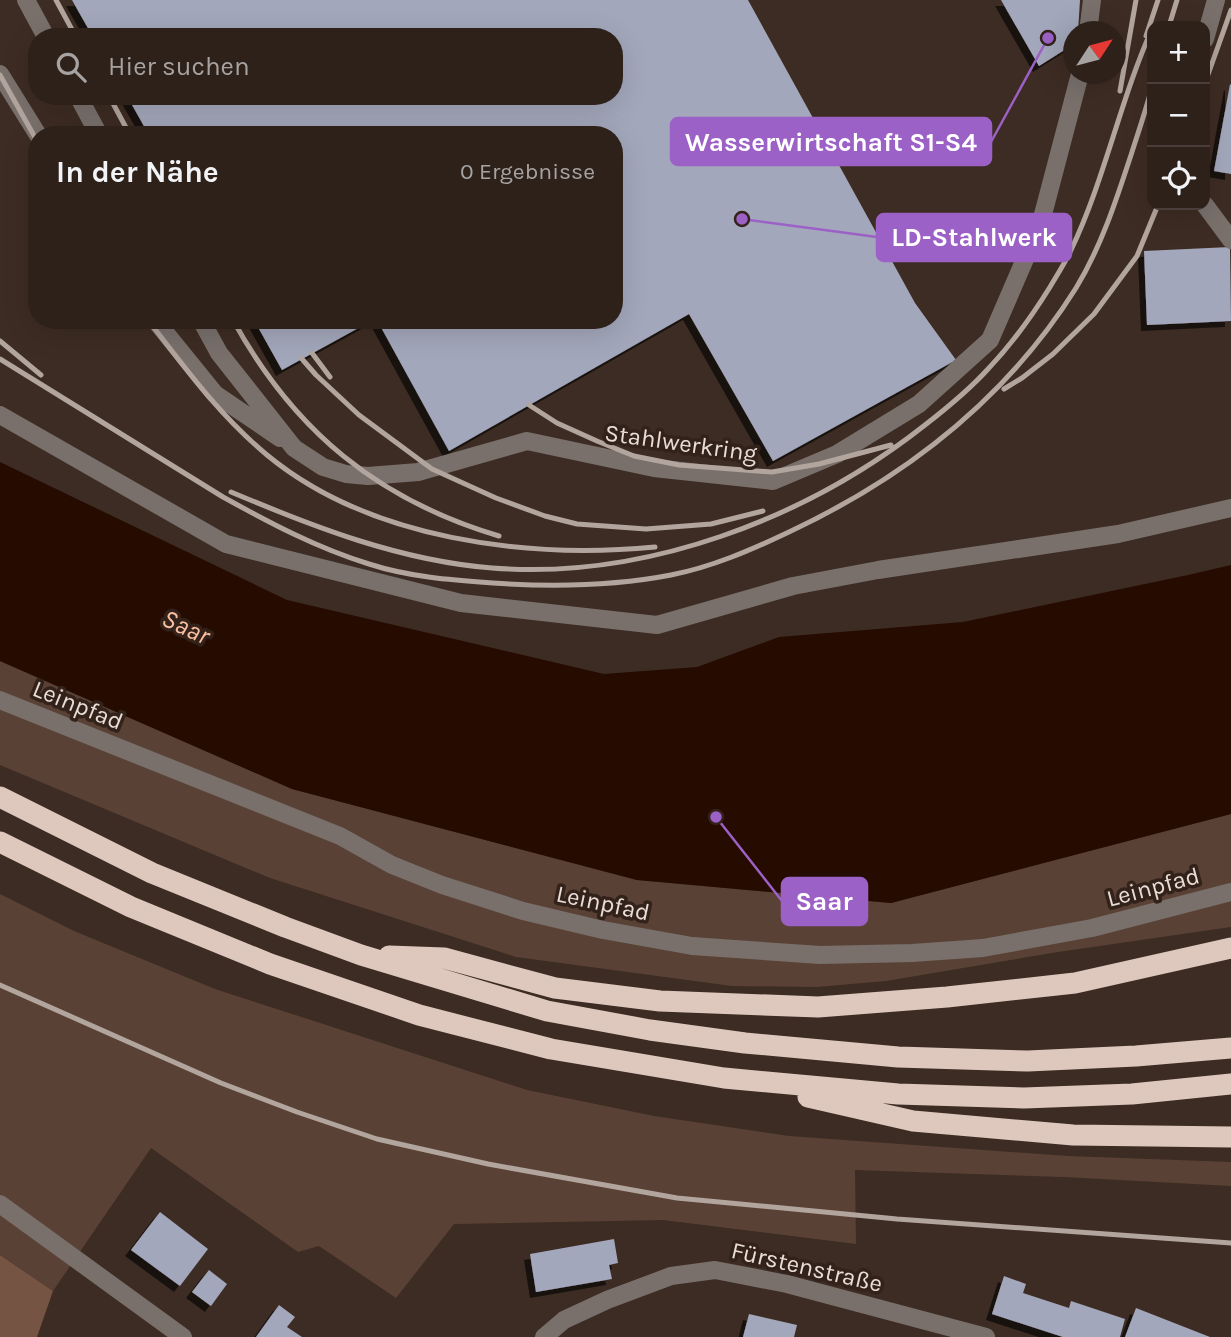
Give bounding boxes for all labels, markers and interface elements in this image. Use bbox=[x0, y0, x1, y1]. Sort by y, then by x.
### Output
north arrow bbox=[1063, 21, 1126, 84]
map controls bbox=[1147, 21, 1210, 210]
button: + bbox=[1147, 21, 1210, 84]
search box bbox=[28, 28, 623, 105]
icon: search bbox=[52, 48, 90, 86]
text: Hier suchen bbox=[108, 51, 250, 82]
button: − bbox=[1147, 84, 1210, 147]
callout: Wasserwirtschaft S1-S4 bbox=[671, 118, 991, 165]
text: Wasserwirtschaft S1-S4 bbox=[685, 127, 977, 158]
button: locate bbox=[1147, 147, 1210, 210]
text: In der Nähe bbox=[56, 154, 219, 190]
text: 0 Ergebnisse bbox=[460, 158, 595, 185]
callout: LD-Stahlwerk bbox=[877, 214, 1071, 261]
text: LD-Stahlwerk bbox=[891, 222, 1057, 253]
street label: Stahlwerkring bbox=[603, 418, 760, 468]
water label: Saar bbox=[157, 603, 216, 652]
street label: Leinpfad bbox=[29, 674, 127, 736]
street label: Leinpfad bbox=[1104, 861, 1202, 913]
callout: Saar bbox=[782, 878, 867, 925]
street label: Leinpfad bbox=[554, 879, 652, 927]
text: Saar bbox=[795, 886, 853, 917]
street label: Fürstenstraße bbox=[729, 1236, 885, 1298]

